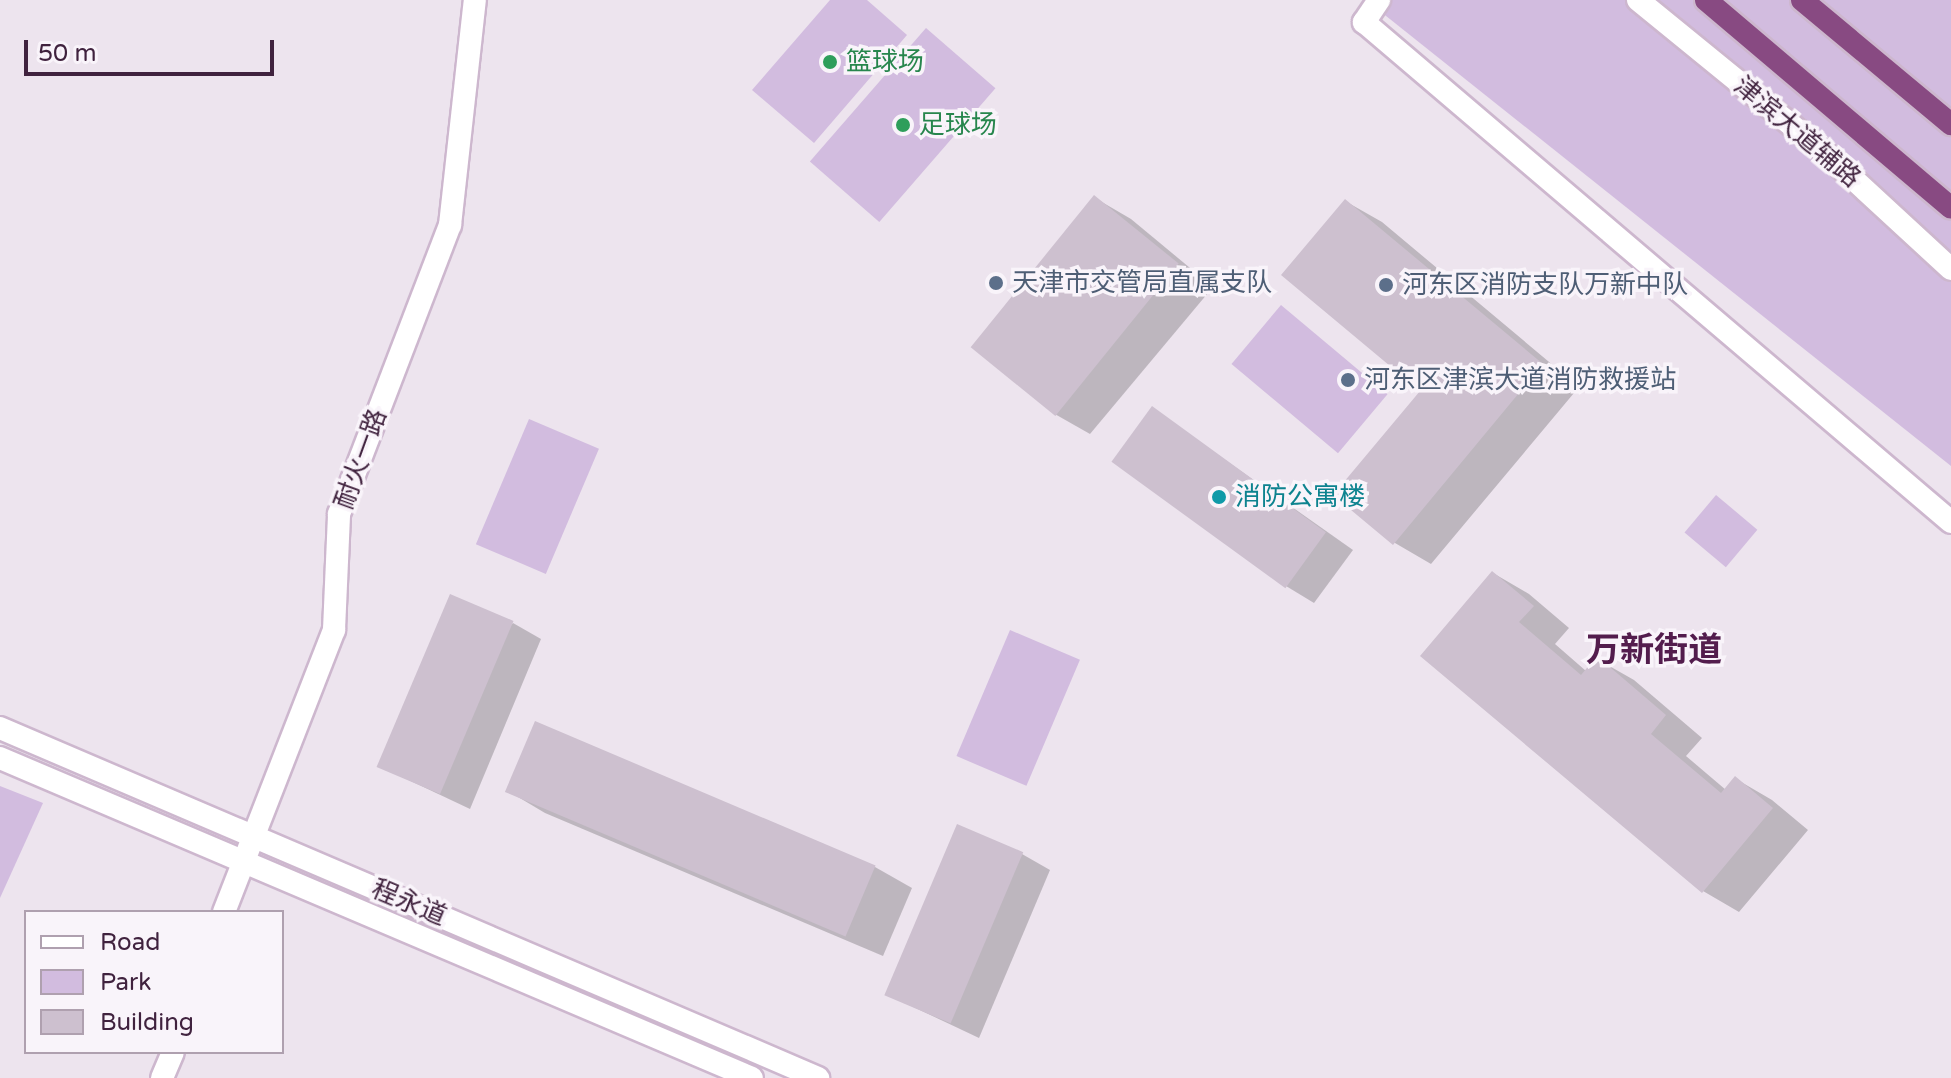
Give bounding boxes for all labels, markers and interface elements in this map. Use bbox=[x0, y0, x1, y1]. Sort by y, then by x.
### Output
scale bar bbox=[28, 24, 278, 74]
text: 50 m bbox=[38, 39, 96, 68]
place label: 篮球场 bbox=[846, 46, 924, 78]
marker: 篮球场 bbox=[821, 53, 839, 71]
street label: 津滨大道辅路 bbox=[1727, 70, 1867, 194]
place label: 足球场 bbox=[919, 109, 997, 141]
marker: 足球场 bbox=[894, 116, 912, 134]
place label: 天津市交管局直属支队 bbox=[1012, 267, 1272, 299]
place label: 河东区消防支队万新中队 bbox=[1402, 269, 1688, 301]
marker: 天津市交管局直属支队 bbox=[987, 274, 1005, 292]
marker: 河东区消防支队万新中队 bbox=[1377, 276, 1395, 294]
place label: 河东区津滨大道消防救援站 bbox=[1364, 364, 1676, 396]
marker: 河东区津滨大道消防救援站 bbox=[1339, 371, 1357, 389]
street label: 耐火一路 bbox=[329, 405, 393, 513]
place label: 消防公寓楼 bbox=[1235, 481, 1365, 513]
marker: 消防公寓楼 bbox=[1210, 488, 1228, 506]
district label: 万新街道 bbox=[1586, 631, 1722, 671]
street label: 程永道 bbox=[367, 873, 451, 933]
legend bbox=[24, 910, 284, 1054]
text: Road bbox=[100, 928, 160, 957]
text: Park bbox=[100, 968, 151, 997]
text: Building bbox=[100, 1008, 194, 1037]

